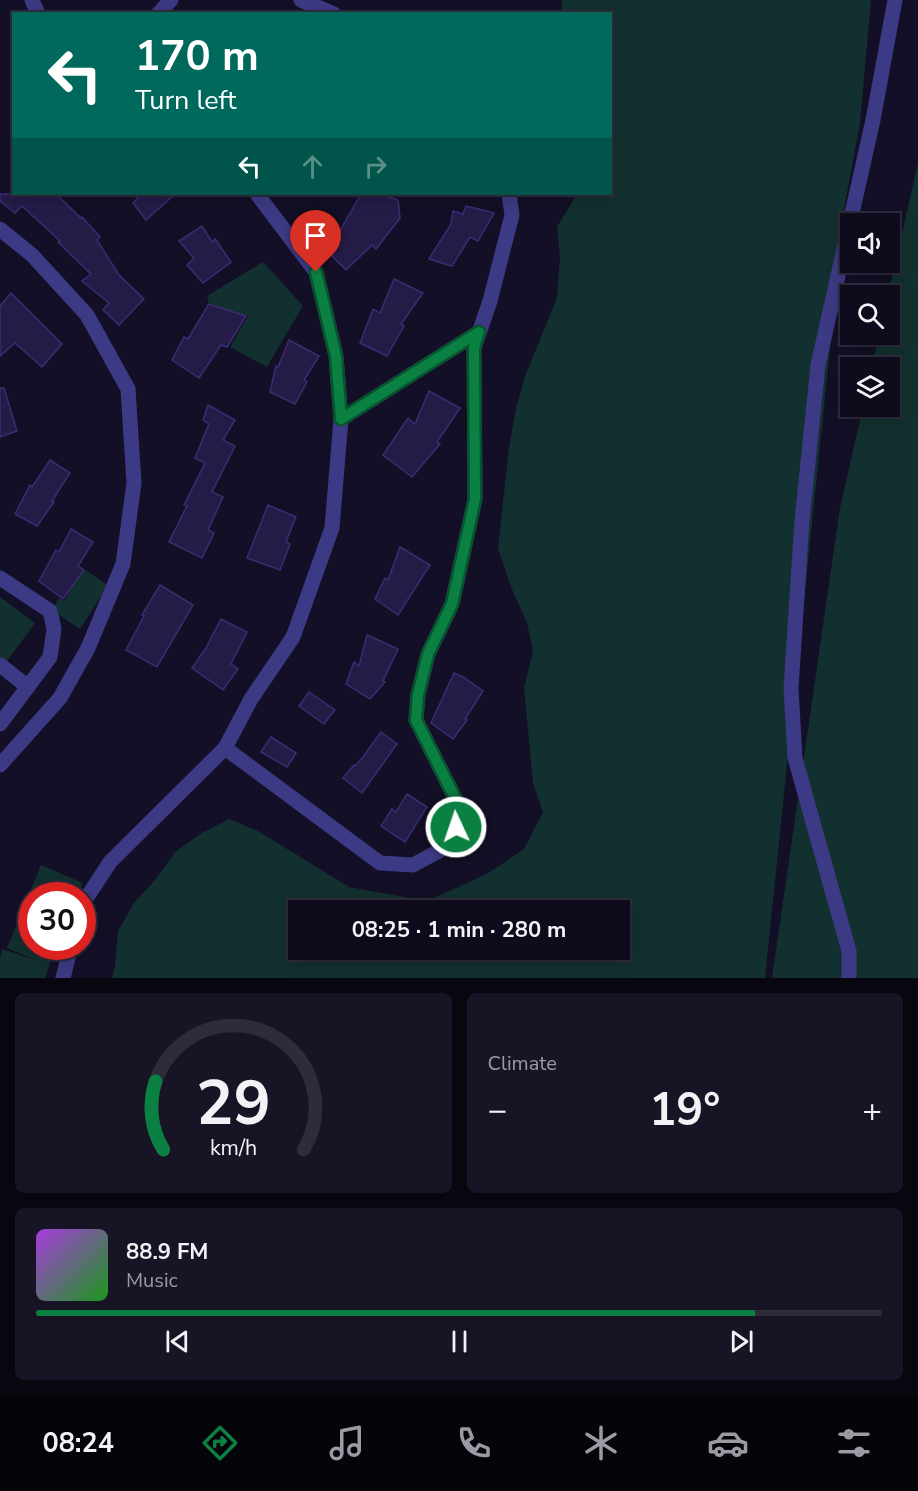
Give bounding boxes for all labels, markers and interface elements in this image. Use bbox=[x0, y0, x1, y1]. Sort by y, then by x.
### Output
text: 170 m bbox=[135, 28, 259, 85]
icon: left bbox=[36, 36, 114, 114]
text: Turn left bbox=[135, 82, 236, 119]
icon: left bbox=[233, 150, 266, 183]
icon: ahead bbox=[296, 150, 329, 183]
icon: right bbox=[359, 150, 392, 183]
pin bbox=[290, 210, 341, 272]
map controls bbox=[840, 213, 900, 417]
button: sound bbox=[840, 213, 900, 273]
icon: arrive bbox=[299, 219, 332, 252]
button: search bbox=[840, 285, 900, 345]
button: layers bbox=[840, 357, 900, 417]
position arrow bbox=[424, 795, 488, 859]
speed limit sign: 30 bbox=[18, 882, 96, 960]
text: 08:25 · 1 min · 280 m bbox=[352, 915, 566, 945]
text: Climate bbox=[488, 1050, 557, 1077]
text: 29 bbox=[196, 1061, 271, 1146]
text: 19° bbox=[649, 1080, 720, 1141]
text: − bbox=[488, 1088, 507, 1133]
text: + bbox=[862, 1088, 882, 1133]
text: km/h bbox=[210, 1133, 257, 1163]
text: 88.9 FM bbox=[126, 1237, 208, 1267]
text: Music bbox=[126, 1267, 178, 1294]
icon: previous bbox=[161, 1325, 194, 1358]
icon: pause bbox=[443, 1325, 476, 1358]
icon: next bbox=[725, 1325, 758, 1358]
icon: directions bbox=[199, 1422, 241, 1464]
icon: music bbox=[326, 1422, 368, 1464]
icon: phone bbox=[453, 1422, 495, 1464]
icon: climate bbox=[580, 1422, 622, 1464]
icon: car bbox=[707, 1422, 749, 1464]
icon: filters bbox=[833, 1422, 875, 1464]
text: 08:24 bbox=[42, 1425, 114, 1462]

